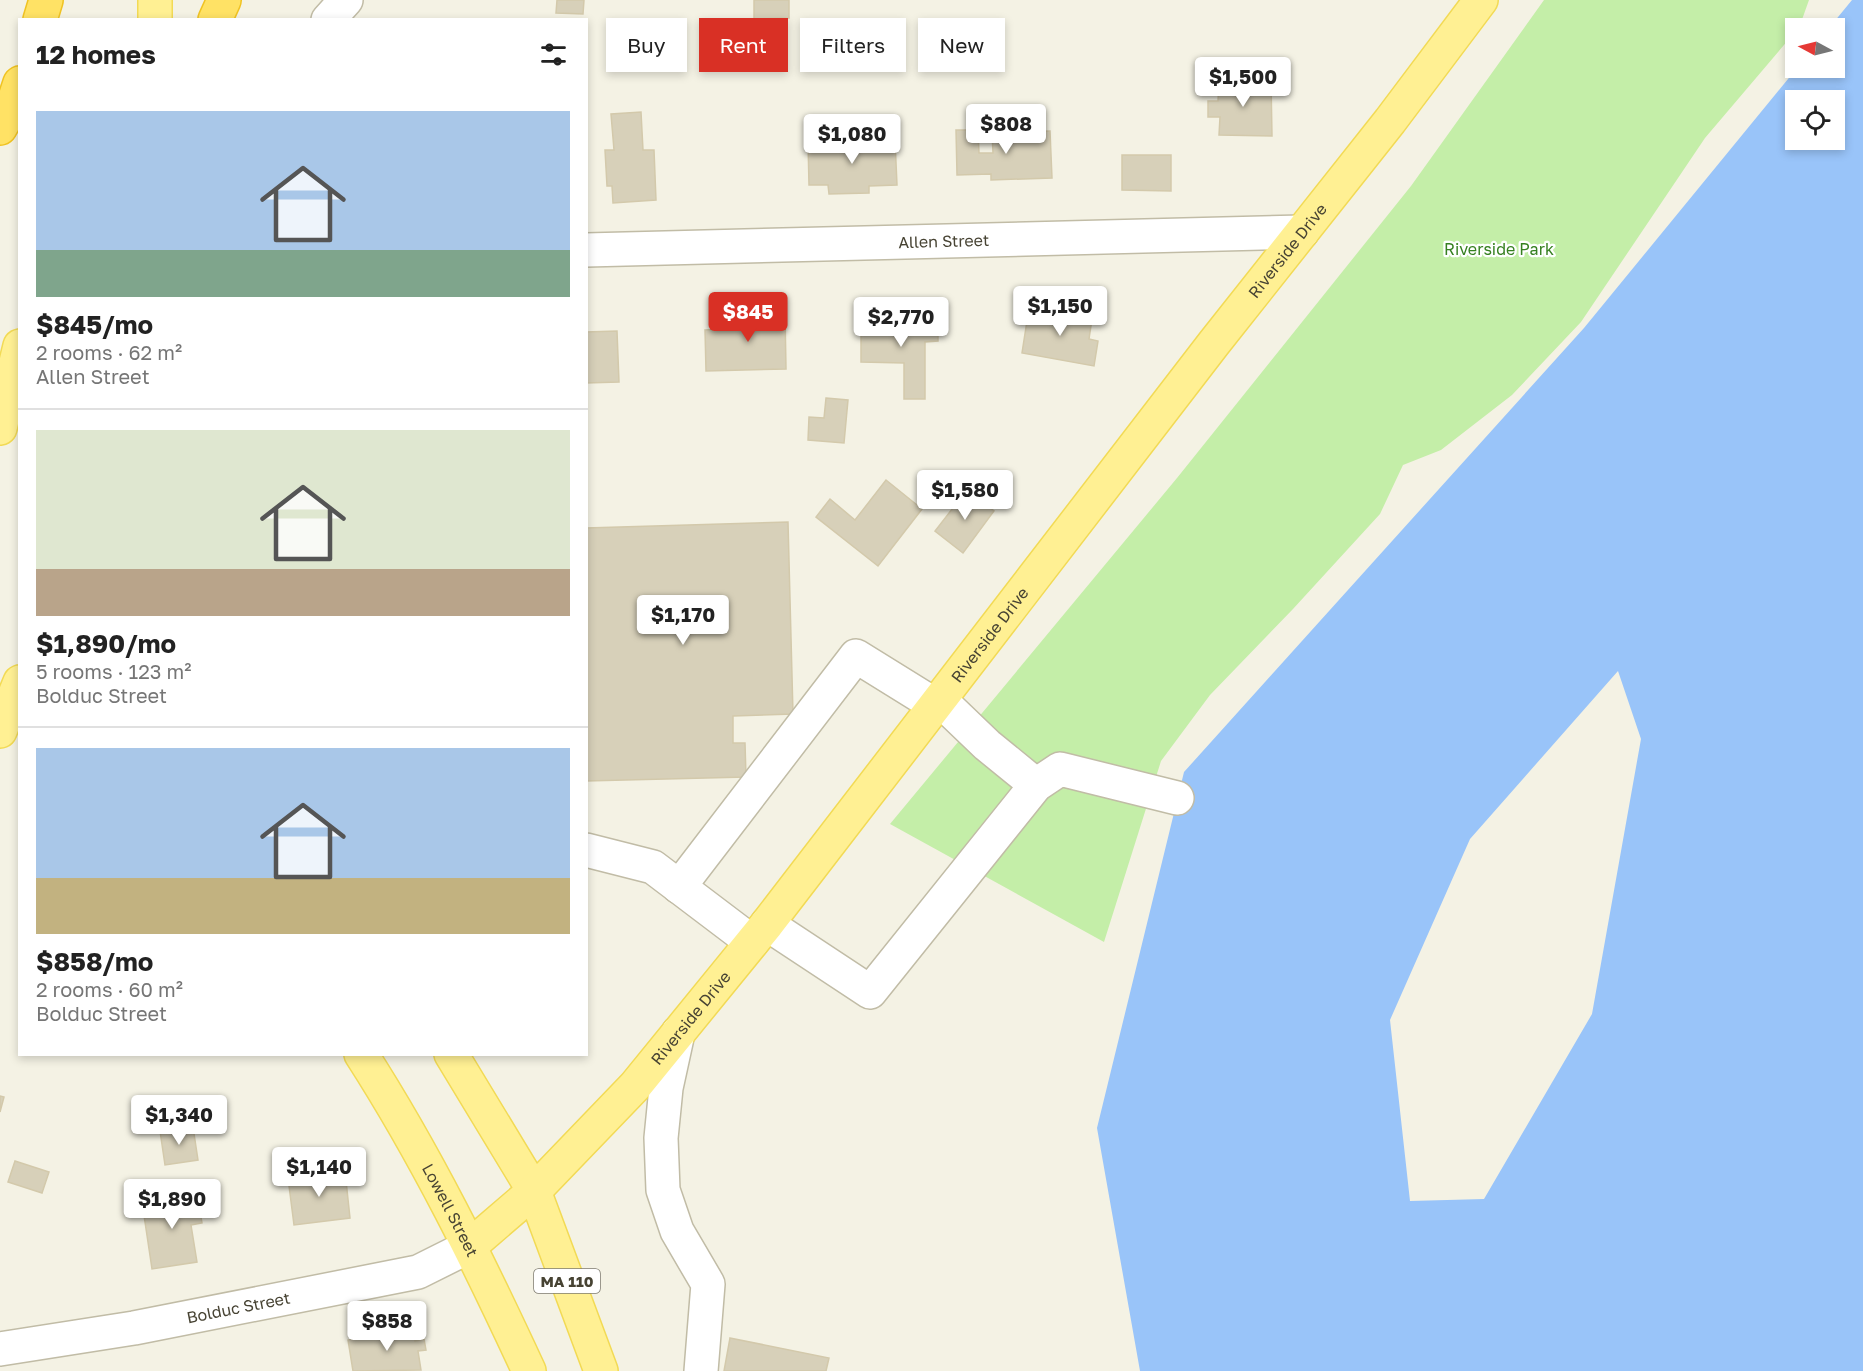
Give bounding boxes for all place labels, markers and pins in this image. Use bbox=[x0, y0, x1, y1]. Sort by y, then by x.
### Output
pin: $1,500 bbox=[1194, 57, 1292, 108]
pin: $808 bbox=[970, 104, 1042, 155]
pin: $1,080 bbox=[803, 114, 901, 165]
pin: $1,150 bbox=[1011, 286, 1109, 337]
pin: $845 bbox=[712, 292, 784, 343]
pin: $2,770 bbox=[852, 297, 950, 348]
pin: $1,580 bbox=[916, 470, 1014, 521]
pin: $1,170 bbox=[634, 595, 732, 646]
pin: $1,340 bbox=[130, 1095, 228, 1146]
pin: $1,140 bbox=[270, 1147, 368, 1198]
pin: $1,890 bbox=[123, 1179, 221, 1230]
pin: $858 bbox=[351, 1301, 423, 1352]

